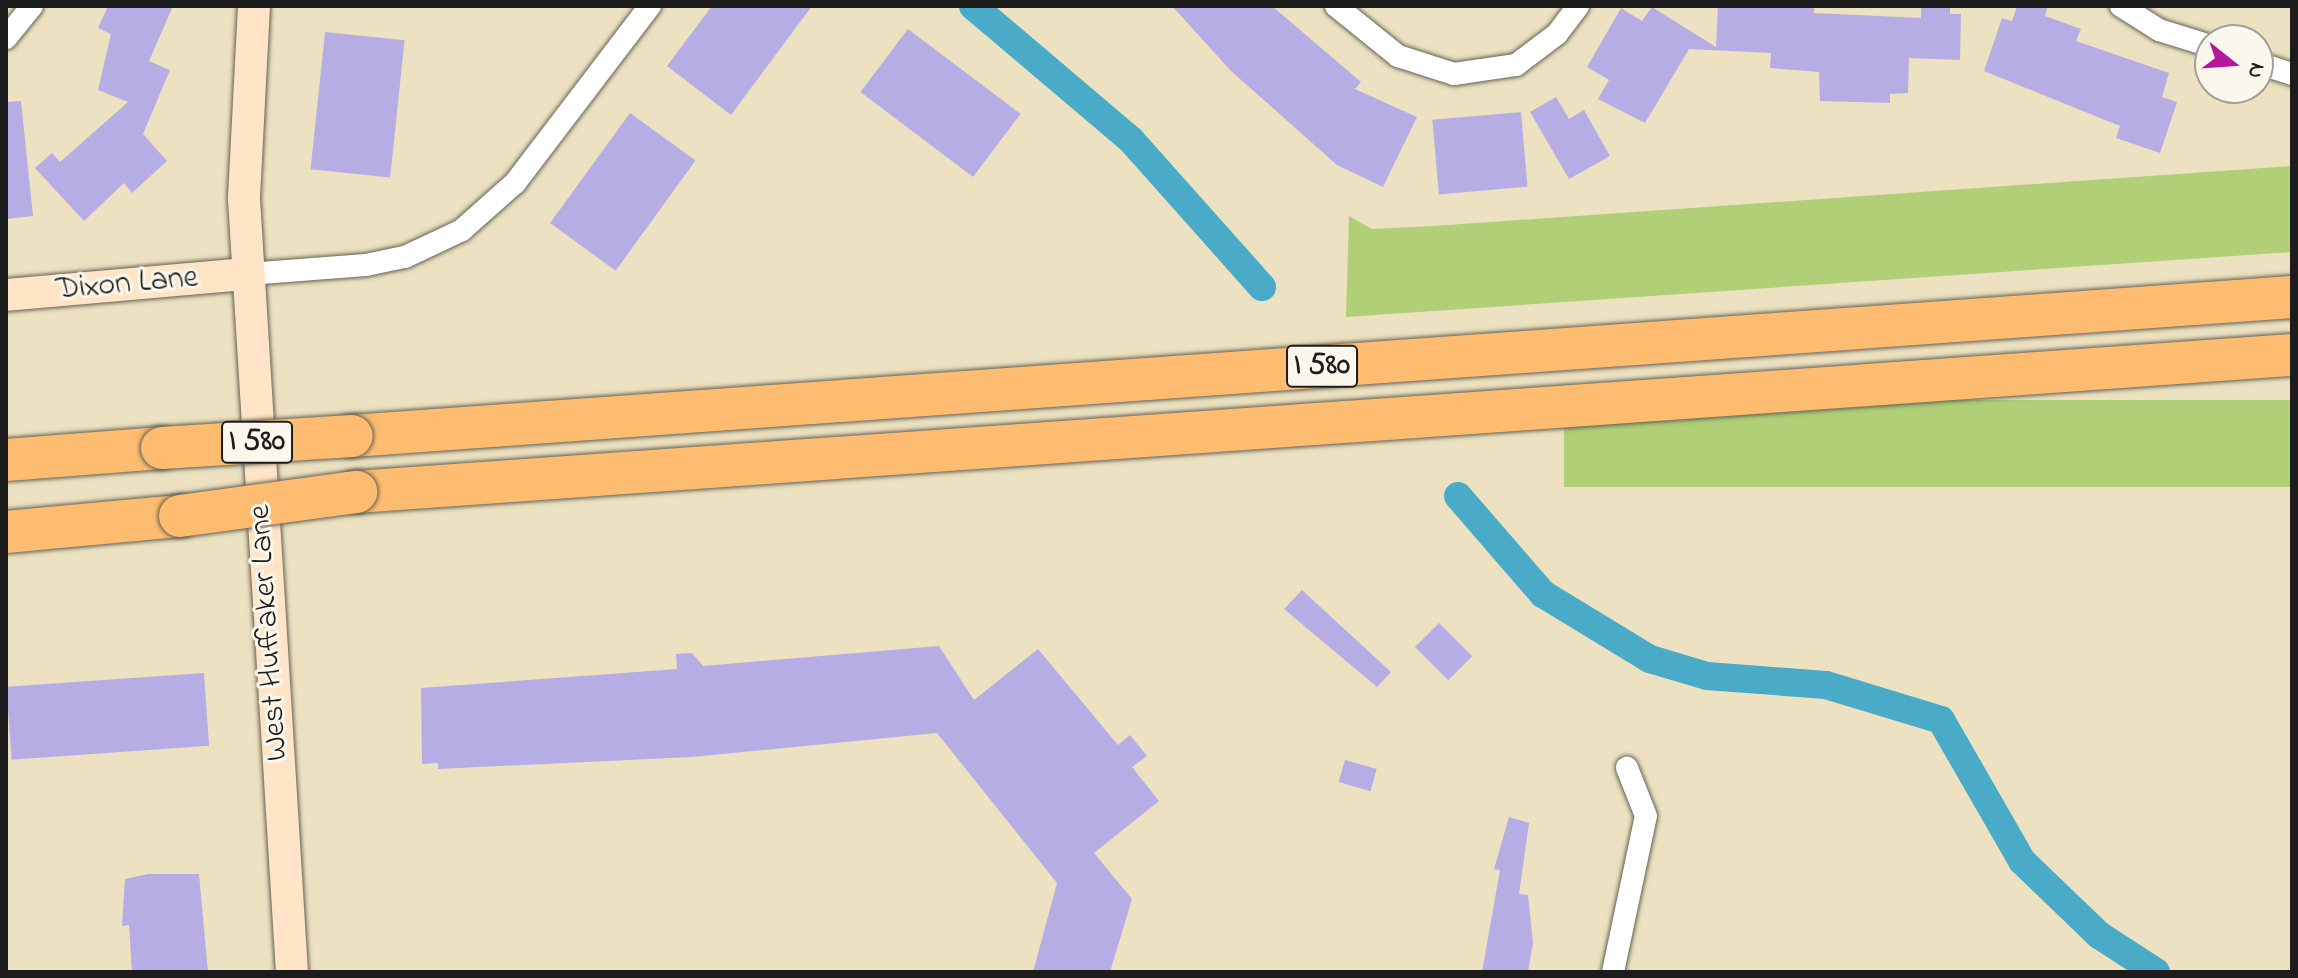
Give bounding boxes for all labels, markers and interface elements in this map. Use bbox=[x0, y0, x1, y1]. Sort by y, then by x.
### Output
north arrow bbox=[2194, 24, 2274, 104]
text: N bbox=[2238, 59, 2273, 82]
street label: Dixon Lane bbox=[54, 260, 200, 310]
road number: I 580 bbox=[1286, 340, 1358, 392]
road number: I 580 bbox=[221, 416, 293, 468]
street label: West Huffaker Lane bbox=[242, 504, 298, 762]

